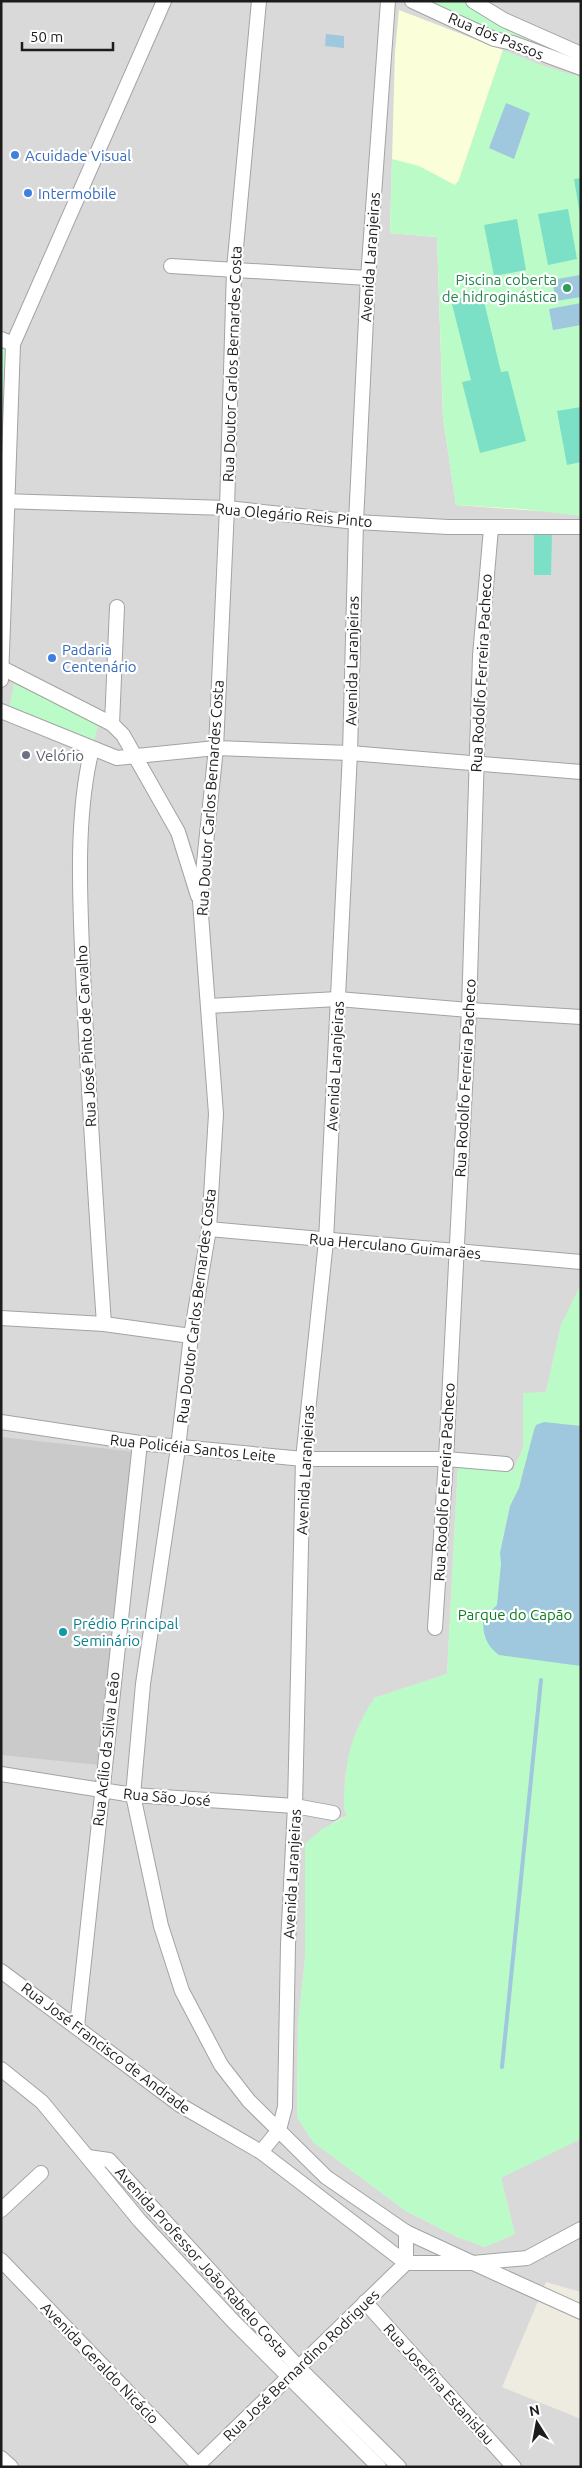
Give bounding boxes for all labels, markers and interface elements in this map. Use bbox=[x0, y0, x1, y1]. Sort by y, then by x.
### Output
street label: Rua dos Passos bbox=[446, 9, 546, 63]
scale bar bbox=[22, 20, 114, 52]
text: 50 m bbox=[30, 28, 63, 45]
place label: Acuidade Visual bbox=[25, 147, 131, 164]
marker: Acuidade Visual bbox=[9, 149, 21, 161]
place label: Intermobile bbox=[38, 185, 117, 202]
marker: Intermobile bbox=[22, 187, 34, 199]
street label: Avenida Laranjeiras bbox=[357, 192, 383, 322]
street label: Rua Doutor Carlos Bernardes Costa bbox=[219, 246, 245, 482]
place label: Piscina coberta de hidroginástica bbox=[442, 271, 557, 305]
marker: Piscina coberta de hidroginástica bbox=[561, 282, 573, 294]
street label: Rua Olegário Reis Pinto bbox=[215, 500, 373, 530]
street label: Rua Rodolfo Ferreira Pacheco bbox=[467, 573, 495, 773]
street label: Avenida Laranjeiras bbox=[342, 596, 362, 726]
place label: Padaria Centenário bbox=[62, 641, 137, 675]
marker: Padaria Centenário bbox=[46, 652, 58, 664]
street label: Rua Doutor Carlos Bernardes Costa bbox=[193, 679, 227, 917]
place label: Velório bbox=[36, 747, 84, 764]
marker: Velório bbox=[20, 749, 32, 761]
street label: Rua José Pinto de Carvalho bbox=[73, 944, 99, 1128]
street label: Rua Rodolfo Ferreira Pacheco bbox=[451, 978, 479, 1178]
street label: Avenida Laranjeiras bbox=[323, 1001, 347, 1131]
street label: Rua Doutor Carlos Bernardes Costa bbox=[173, 1188, 219, 1424]
street label: Rua Herculano Guimarães bbox=[308, 1230, 482, 1262]
street label: Rua Rodolfo Ferreira Pacheco bbox=[430, 1382, 458, 1582]
street label: Avenida Laranjeiras bbox=[293, 1405, 317, 1535]
street label: Rua Policéia Santos Leite bbox=[109, 1431, 277, 1465]
park label: Parque do Capão bbox=[458, 1606, 572, 1623]
place label: Prédio Principal Seminário bbox=[73, 1615, 179, 1649]
marker: Prédio Principal Seminário bbox=[57, 1626, 69, 1638]
street label: Rua Acílio da Silva Leão bbox=[89, 1671, 123, 1827]
street label: Rua São José bbox=[123, 1785, 211, 1809]
street label: Avenida Laranjeiras bbox=[280, 1809, 304, 1939]
street label: Rua José Francisco de Andrade bbox=[18, 1979, 194, 2117]
street label: Avenida Professor João Rabelo Costa bbox=[112, 2163, 292, 2361]
street label: Rua José Bernardino Rodrigues bbox=[219, 2286, 383, 2444]
street label: Avenida Geraldo Nicácio bbox=[38, 2299, 162, 2427]
street label: Rua Josefina Estanislau bbox=[380, 2320, 498, 2448]
north arrow bbox=[512, 2398, 562, 2448]
text: N bbox=[528, 2401, 541, 2419]

